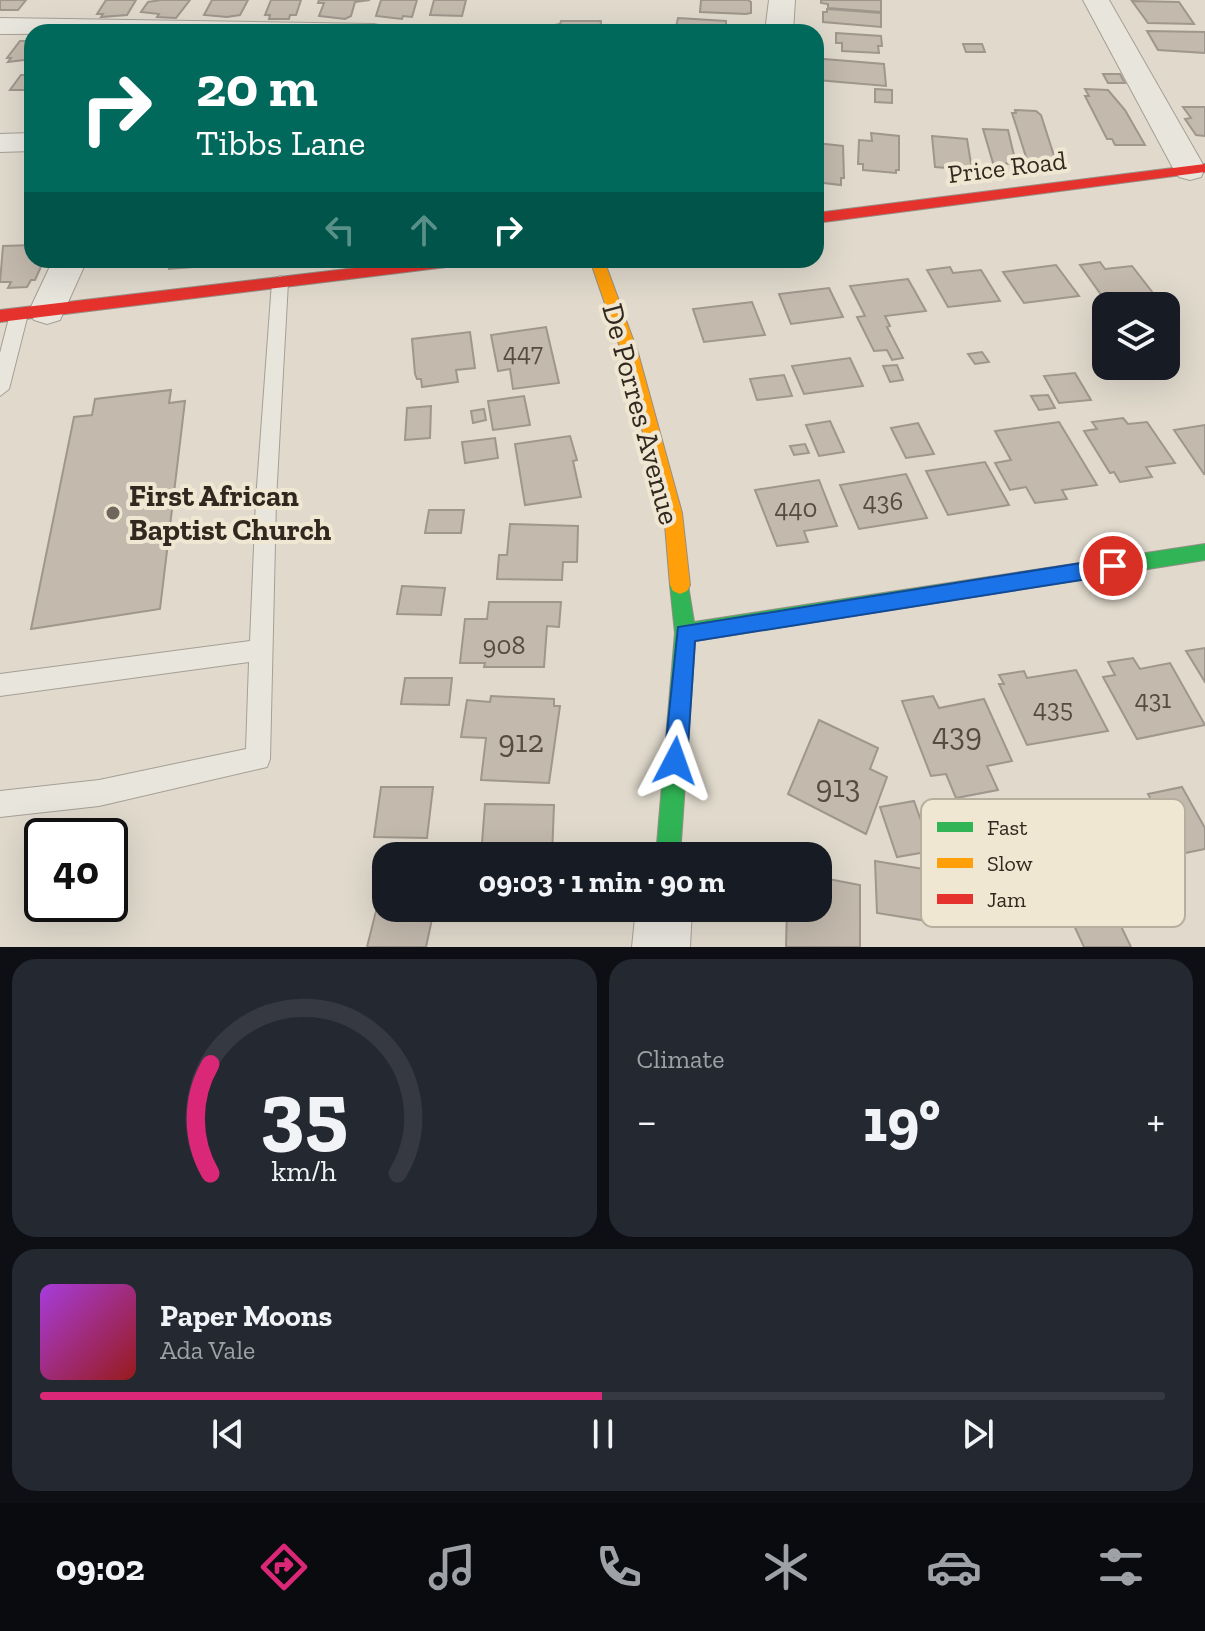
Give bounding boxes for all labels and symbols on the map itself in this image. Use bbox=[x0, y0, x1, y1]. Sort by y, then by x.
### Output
street label: Price Road bbox=[946, 144, 1068, 190]
street label: De Porres Avenue bbox=[594, 300, 688, 528]
house number: 447 bbox=[503, 336, 543, 368]
place label: First African Baptist Church bbox=[129, 478, 332, 548]
house number: 436 bbox=[863, 485, 903, 517]
house number: 440 bbox=[774, 492, 818, 524]
marker: First African Baptist Church bbox=[104, 504, 122, 522]
pin bbox=[1079, 532, 1147, 600]
house number: 908 bbox=[483, 629, 525, 661]
house number: 431 bbox=[1135, 683, 1171, 715]
house number: 435 bbox=[1033, 692, 1073, 724]
house number: 439 bbox=[932, 715, 982, 753]
position arrow bbox=[633, 719, 717, 803]
house number: 912 bbox=[498, 722, 544, 760]
house number: 913 bbox=[816, 767, 860, 805]
legend bbox=[921, 799, 1185, 927]
text: Fast bbox=[987, 814, 1028, 841]
speed limit sign: 40 bbox=[24, 818, 128, 922]
text: Slow bbox=[987, 850, 1033, 877]
text: Jam bbox=[987, 886, 1026, 913]

